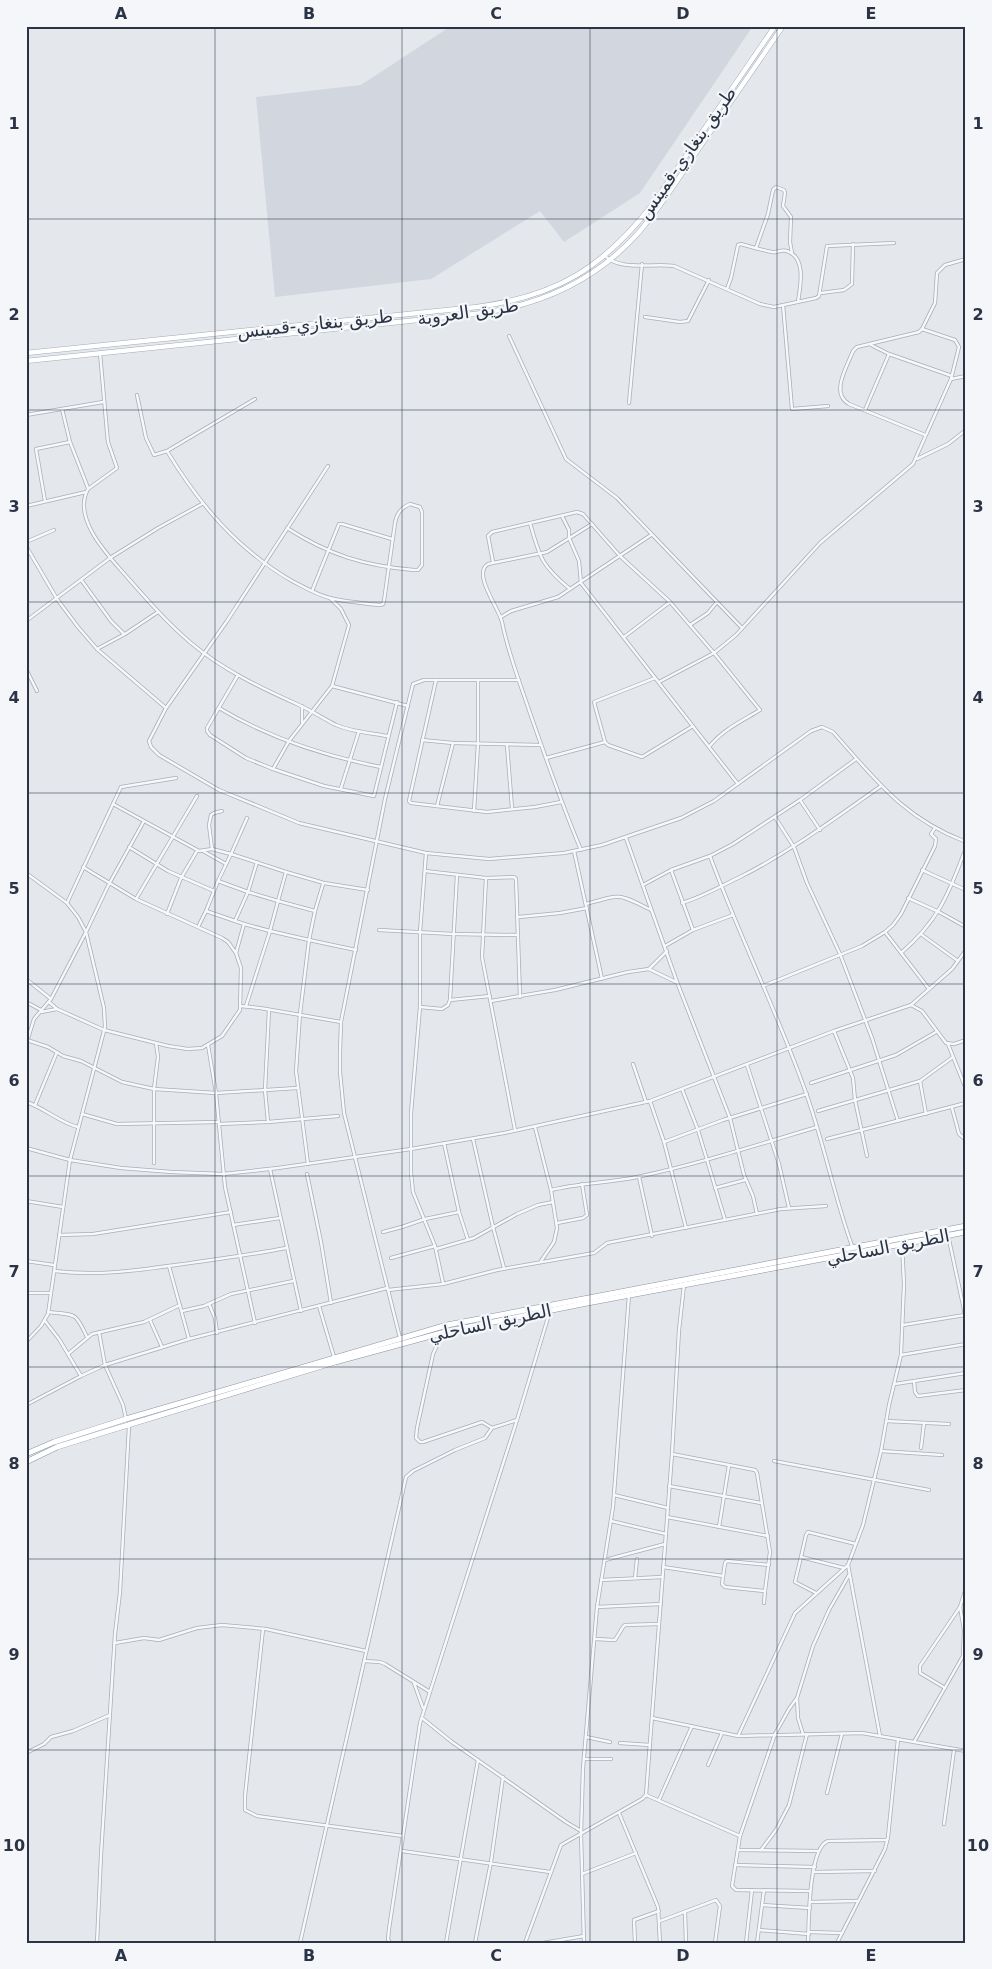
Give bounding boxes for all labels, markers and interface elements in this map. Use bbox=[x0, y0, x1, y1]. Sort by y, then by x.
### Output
text: A bbox=[115, 4, 128, 23]
text: B bbox=[303, 4, 315, 23]
text: C bbox=[490, 4, 502, 23]
text: D bbox=[676, 4, 690, 23]
text: E bbox=[866, 4, 876, 23]
street label: طريق بنغازي-قمينس bbox=[633, 83, 741, 223]
text: 1 bbox=[8, 114, 20, 133]
text: 1 bbox=[972, 114, 984, 133]
street label: طريق العروبة bbox=[416, 294, 520, 330]
text: 2 bbox=[8, 305, 20, 324]
street label: طريق بنغازي-قمينس bbox=[236, 305, 394, 343]
text: 2 bbox=[972, 305, 984, 324]
text: 3 bbox=[8, 497, 20, 516]
text: 3 bbox=[972, 497, 984, 516]
text: 4 bbox=[8, 688, 20, 707]
text: 4 bbox=[972, 688, 984, 707]
text: 5 bbox=[8, 879, 20, 898]
text: 5 bbox=[972, 879, 984, 898]
text: 6 bbox=[8, 1071, 20, 1090]
text: 6 bbox=[972, 1071, 984, 1090]
street label: الطريق الساحلي bbox=[825, 1224, 951, 1270]
text: 7 bbox=[8, 1262, 20, 1281]
text: 7 bbox=[972, 1262, 984, 1281]
street label: الطريق الساحلي bbox=[427, 1299, 553, 1347]
text: 8 bbox=[8, 1454, 20, 1473]
text: 8 bbox=[972, 1454, 984, 1473]
text: 9 bbox=[8, 1645, 20, 1664]
text: 9 bbox=[972, 1645, 984, 1664]
text: 10 bbox=[3, 1836, 25, 1855]
text: 10 bbox=[967, 1836, 989, 1855]
text: A bbox=[115, 1946, 128, 1965]
text: B bbox=[303, 1946, 315, 1965]
text: C bbox=[490, 1946, 502, 1965]
text: D bbox=[676, 1946, 690, 1965]
text: E bbox=[866, 1946, 876, 1965]

